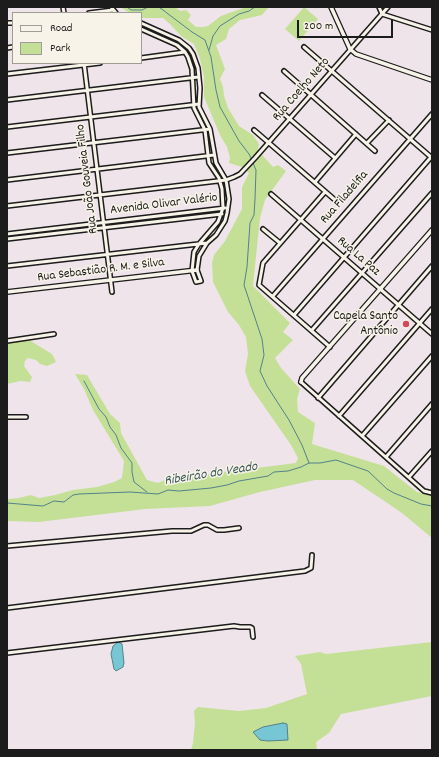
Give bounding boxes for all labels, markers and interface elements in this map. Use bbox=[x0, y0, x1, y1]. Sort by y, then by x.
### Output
legend bbox=[12, 12, 142, 64]
scale bar bbox=[299, 12, 395, 38]
text: 200 m bbox=[304, 18, 333, 35]
text: Road bbox=[50, 20, 72, 37]
text: Park bbox=[50, 40, 70, 57]
street label: Rua Coelho Neto bbox=[270, 55, 334, 125]
street label: Rua João Gouveia Filho bbox=[74, 123, 102, 235]
street label: Rua Filadelfia bbox=[318, 168, 372, 228]
street label: Avenida Olivar Valério bbox=[109, 191, 219, 219]
street label: Rua La Paz bbox=[333, 234, 383, 280]
street label: Rua Sebastião R. M. e Silva bbox=[37, 255, 165, 287]
place label: Capela Santo Antônio bbox=[333, 309, 398, 340]
marker: Capela Santo Antônio bbox=[401, 319, 411, 329]
water label: Ribeirão do Veado bbox=[163, 459, 259, 491]

